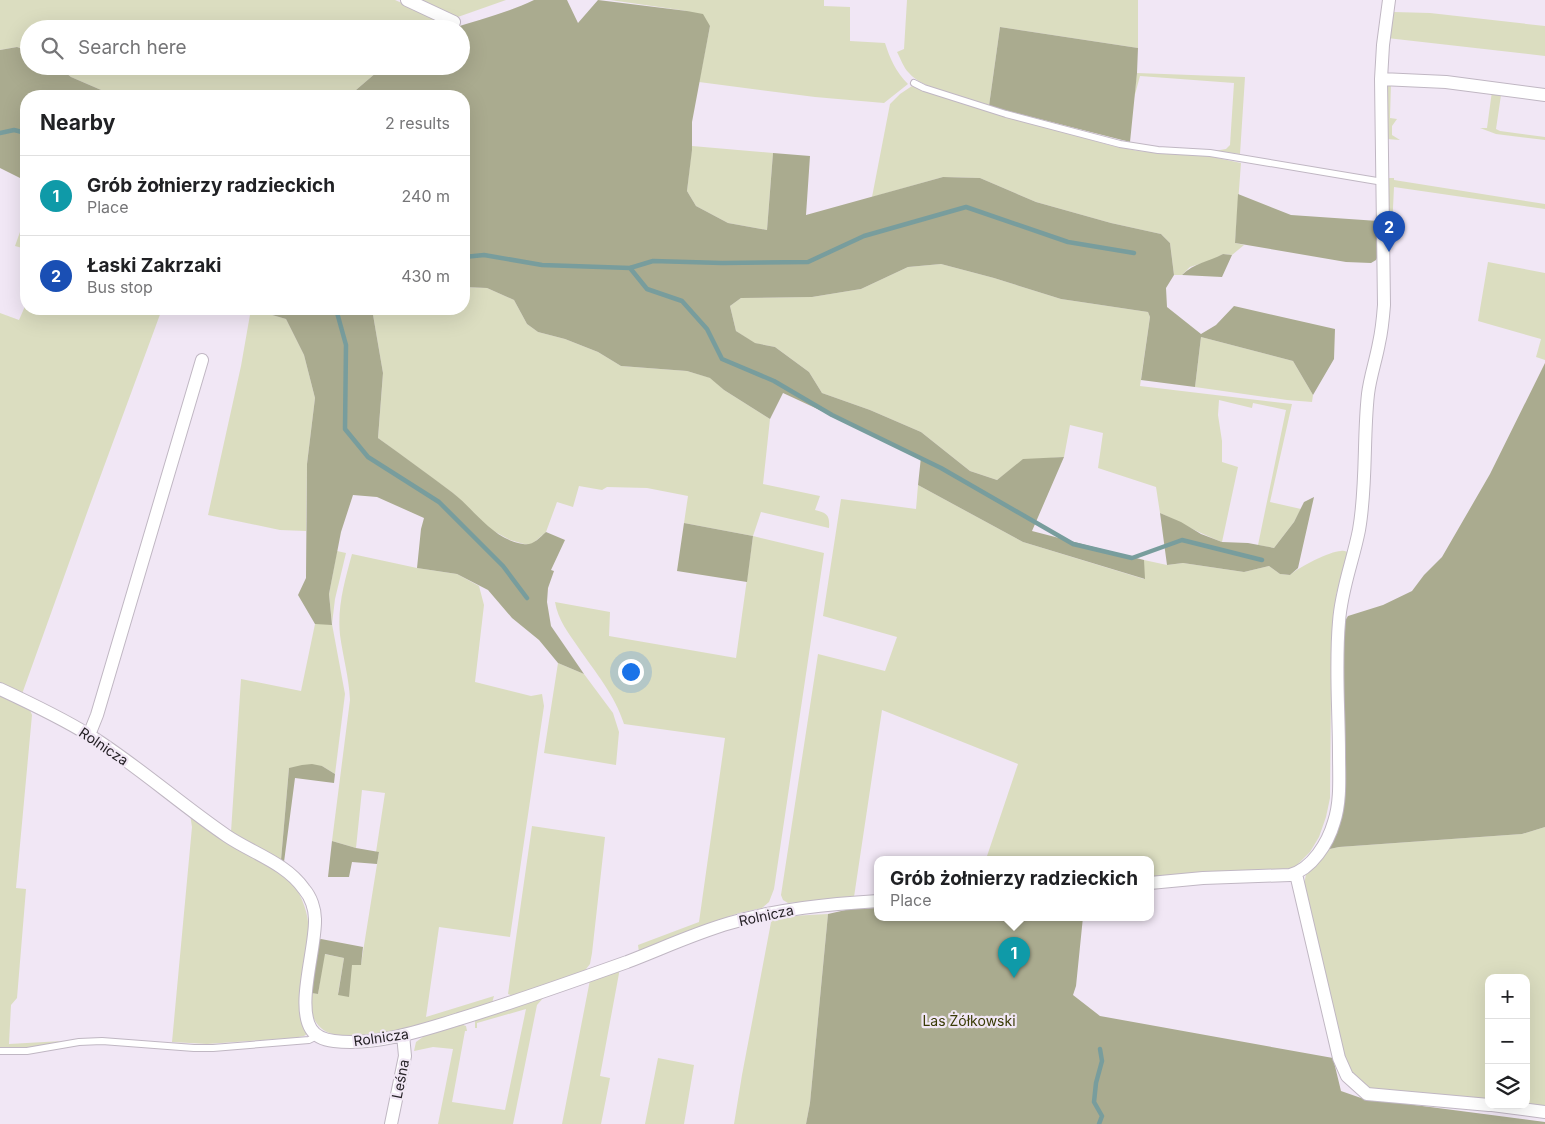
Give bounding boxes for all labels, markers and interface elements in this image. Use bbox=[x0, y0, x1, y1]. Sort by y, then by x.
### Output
search box bbox=[20, 20, 470, 75]
icon: search bbox=[38, 34, 66, 62]
text: Search here bbox=[78, 36, 187, 59]
text: Nearby bbox=[40, 110, 115, 135]
text: 2 results bbox=[385, 113, 450, 133]
text: Grób żołnierzy radzieckich bbox=[87, 174, 335, 197]
text: 1 bbox=[53, 186, 59, 206]
text: 240 m bbox=[402, 186, 450, 206]
text: Place bbox=[87, 197, 129, 217]
pin: 2 bbox=[1373, 211, 1405, 252]
text: Łaski Zakrzaki bbox=[87, 254, 221, 277]
text: 2 bbox=[51, 266, 61, 286]
text: 430 m bbox=[401, 266, 450, 286]
text: Bus stop bbox=[87, 277, 153, 297]
your location bbox=[618, 659, 644, 685]
street label: Rolnicza bbox=[76, 723, 132, 769]
popup bbox=[874, 856, 1154, 921]
text: Grób żołnierzy radzieckich bbox=[890, 867, 1138, 890]
text: Place bbox=[890, 890, 932, 910]
street label: Rolnicza bbox=[737, 901, 795, 929]
pin: 1 bbox=[998, 937, 1030, 978]
map controls bbox=[1485, 974, 1530, 1109]
button: + bbox=[1485, 974, 1530, 1019]
park label: Las Żółkowski bbox=[922, 1012, 1016, 1029]
button: − bbox=[1485, 1019, 1530, 1064]
street label: Rolnicza bbox=[352, 1025, 410, 1049]
street label: Leśna bbox=[388, 1058, 412, 1100]
button: layers bbox=[1485, 1064, 1530, 1109]

